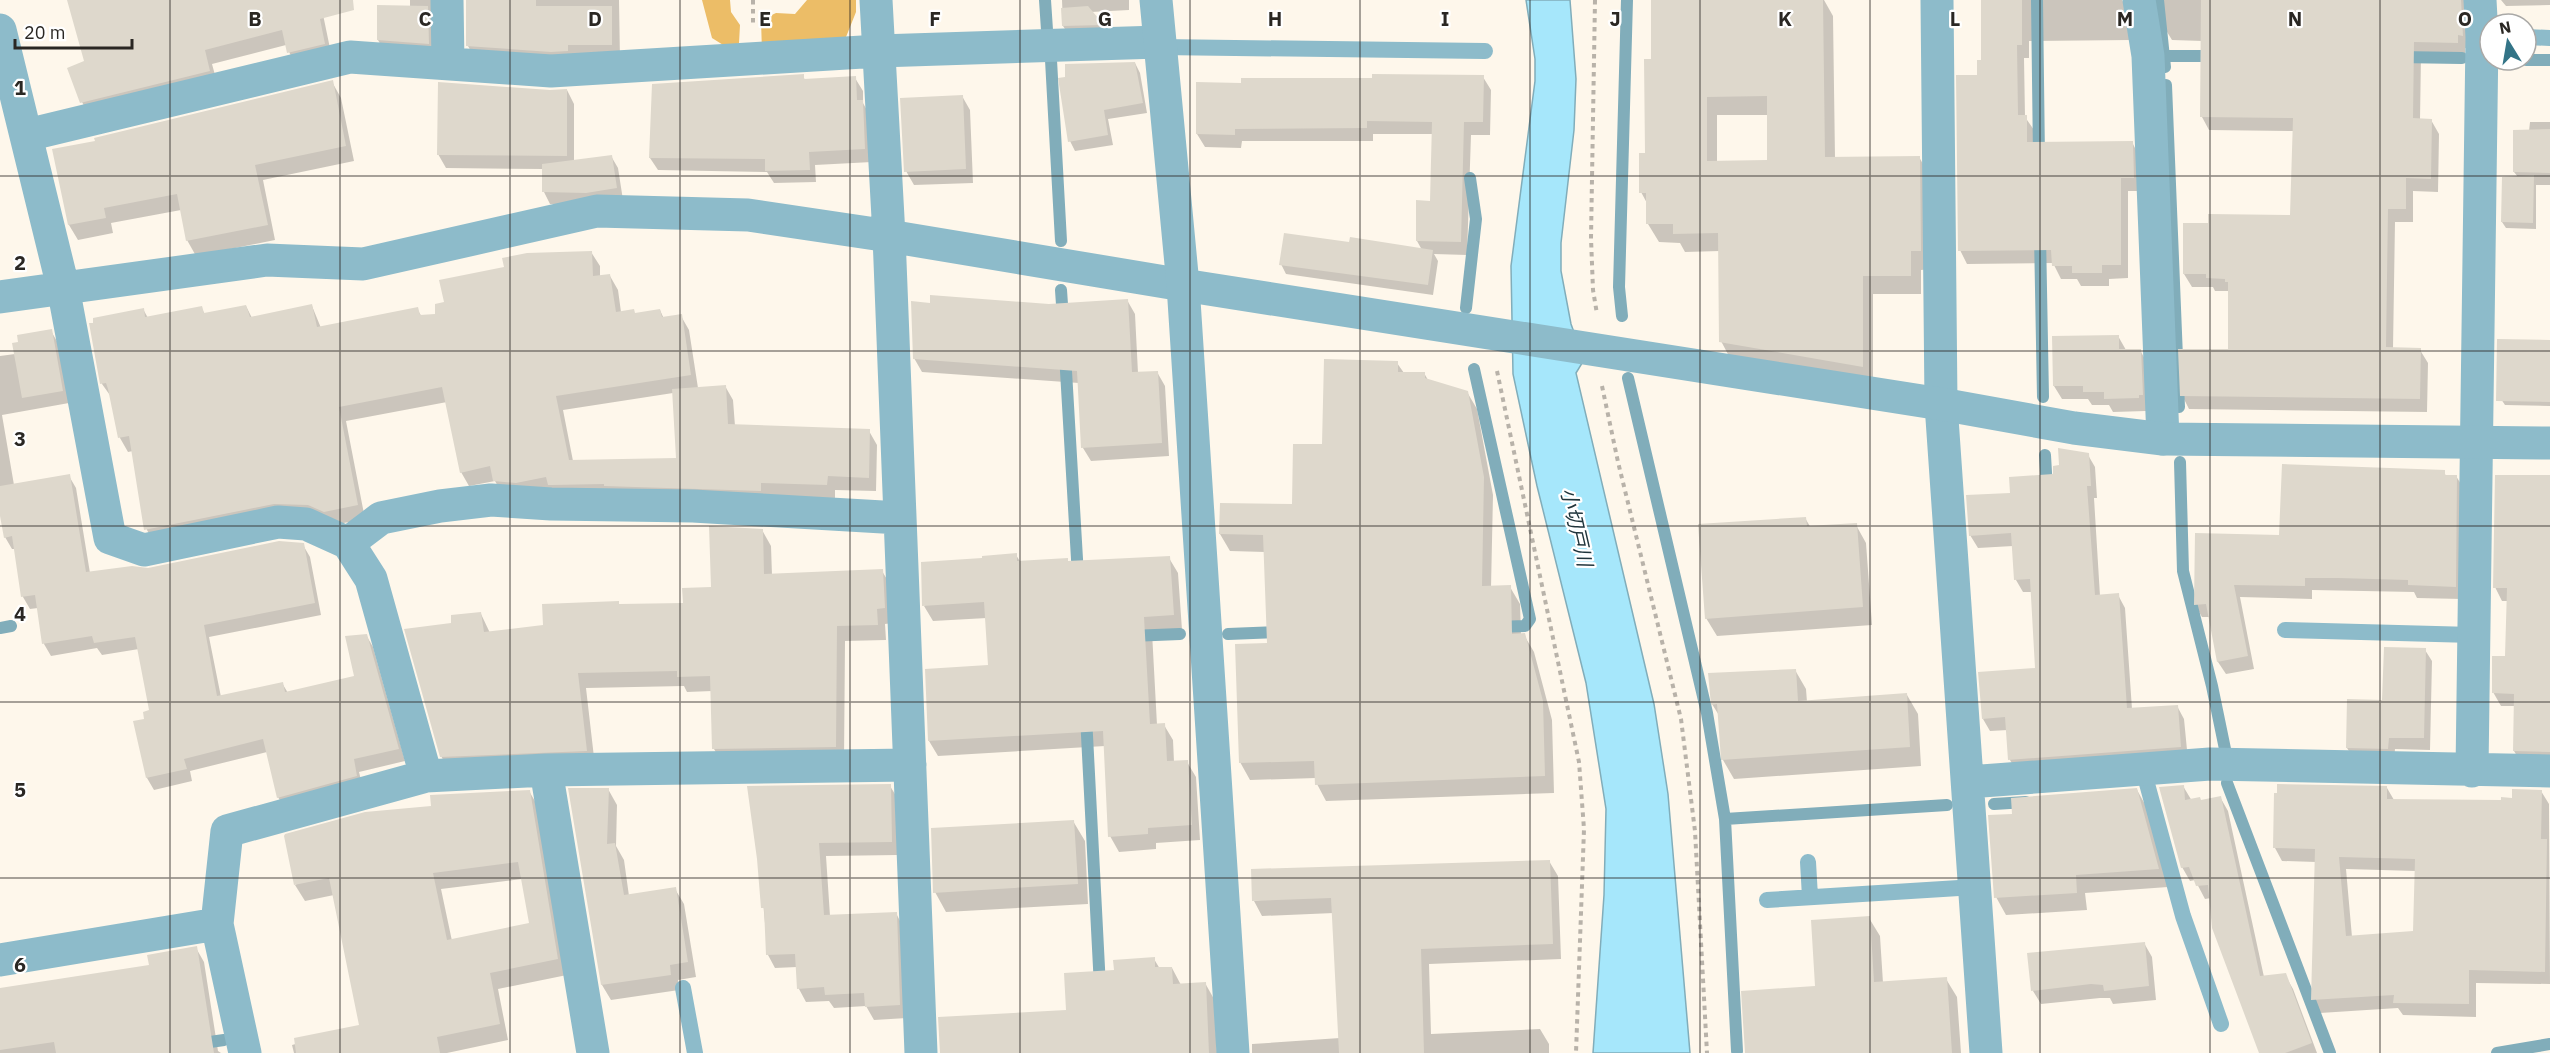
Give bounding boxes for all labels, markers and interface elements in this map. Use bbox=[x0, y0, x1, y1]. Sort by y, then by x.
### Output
text: B bbox=[248, 5, 262, 32]
text: C bbox=[418, 5, 432, 32]
text: D bbox=[588, 5, 602, 32]
text: E bbox=[759, 5, 771, 32]
text: F bbox=[929, 5, 941, 32]
text: G bbox=[1098, 5, 1112, 32]
text: H bbox=[1268, 5, 1282, 32]
text: I bbox=[1441, 5, 1449, 32]
text: J bbox=[1609, 5, 1621, 32]
text: K bbox=[1778, 5, 1792, 32]
text: L bbox=[1950, 5, 1960, 32]
text: M bbox=[2117, 5, 2133, 32]
text: N bbox=[2288, 5, 2302, 32]
text: O bbox=[2458, 5, 2472, 32]
scale bar bbox=[15, 12, 132, 50]
north arrow bbox=[2478, 12, 2538, 72]
text: N bbox=[2498, 16, 2513, 38]
text: 20 m bbox=[24, 21, 66, 44]
text: 1 bbox=[14, 74, 26, 101]
text: 2 bbox=[14, 249, 26, 276]
text: 3 bbox=[14, 425, 26, 452]
water label: 小切戸川 bbox=[1555, 485, 1600, 571]
text: 4 bbox=[14, 600, 26, 627]
text: 5 bbox=[14, 776, 26, 803]
text: 6 bbox=[14, 951, 26, 978]

